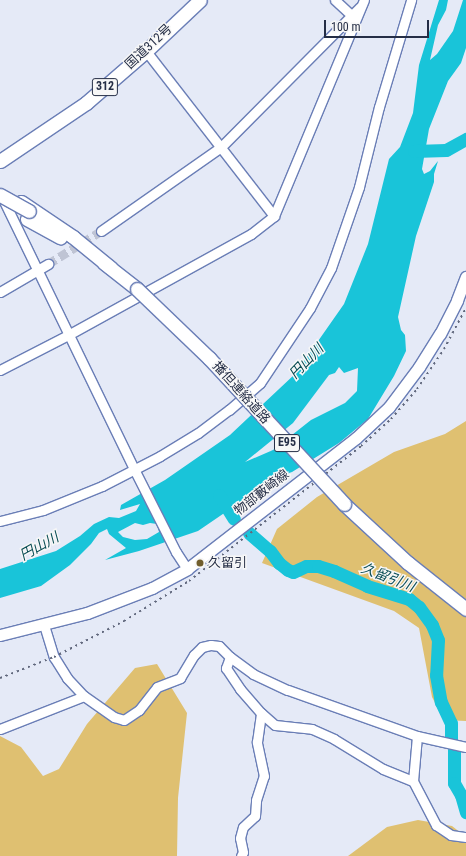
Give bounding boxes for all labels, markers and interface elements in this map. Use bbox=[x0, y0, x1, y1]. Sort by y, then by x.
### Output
scale bar bbox=[326, 12, 431, 38]
text: 100 m bbox=[331, 20, 361, 34]
street label: 国道312号 bbox=[122, 21, 176, 73]
road number: 312 bbox=[91, 77, 119, 97]
water label: 円山川 bbox=[285, 340, 327, 382]
street label: 播但連絡道路 bbox=[209, 359, 273, 427]
road number: E95 bbox=[273, 433, 301, 453]
street label: 物部藪崎線 bbox=[232, 467, 292, 519]
water label: 円山川 bbox=[17, 528, 61, 564]
place label: 久留引 bbox=[208, 555, 247, 571]
marker: 久留引 bbox=[195, 558, 205, 568]
water label: 久留引川 bbox=[359, 559, 417, 595]

